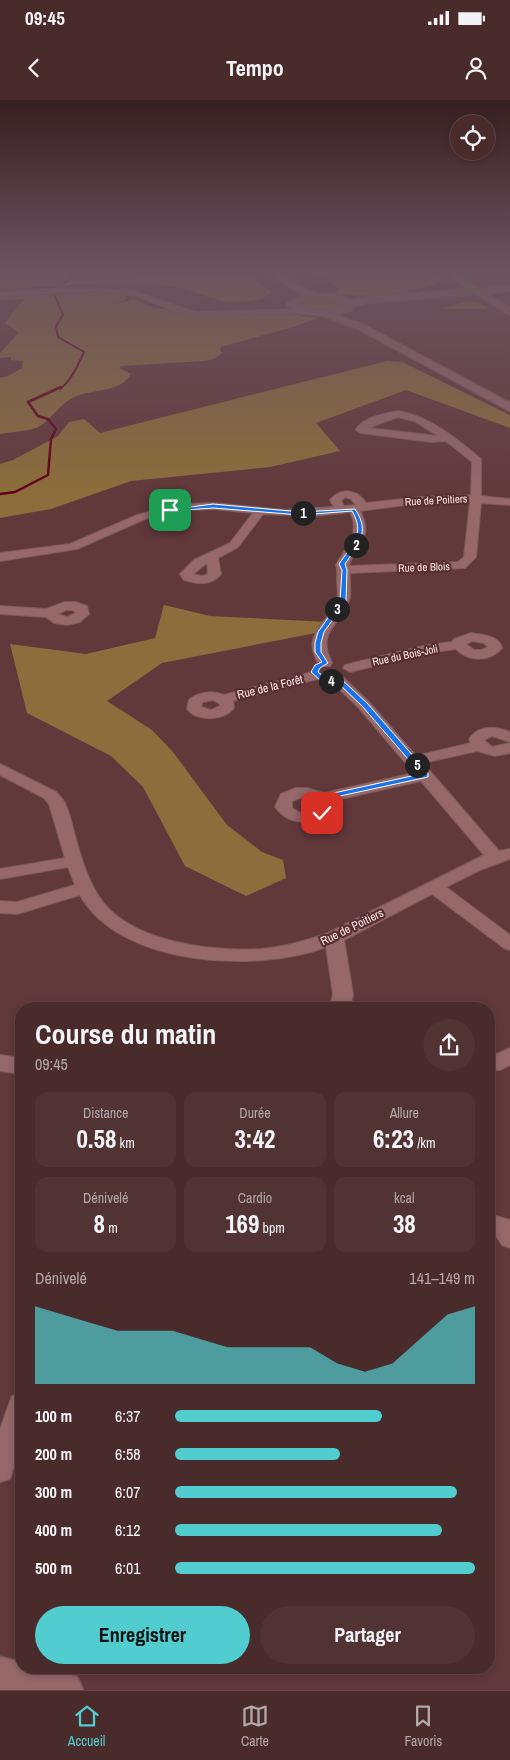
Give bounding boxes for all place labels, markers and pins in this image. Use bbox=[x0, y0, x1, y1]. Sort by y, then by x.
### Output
pin bbox=[149, 489, 191, 531]
pin: 1 bbox=[290, 500, 316, 526]
pin: 2 bbox=[344, 532, 368, 558]
pin: 3 bbox=[324, 596, 350, 622]
pin: 4 bbox=[318, 668, 344, 694]
pin: 5 bbox=[404, 752, 430, 778]
pin bbox=[301, 792, 343, 834]

